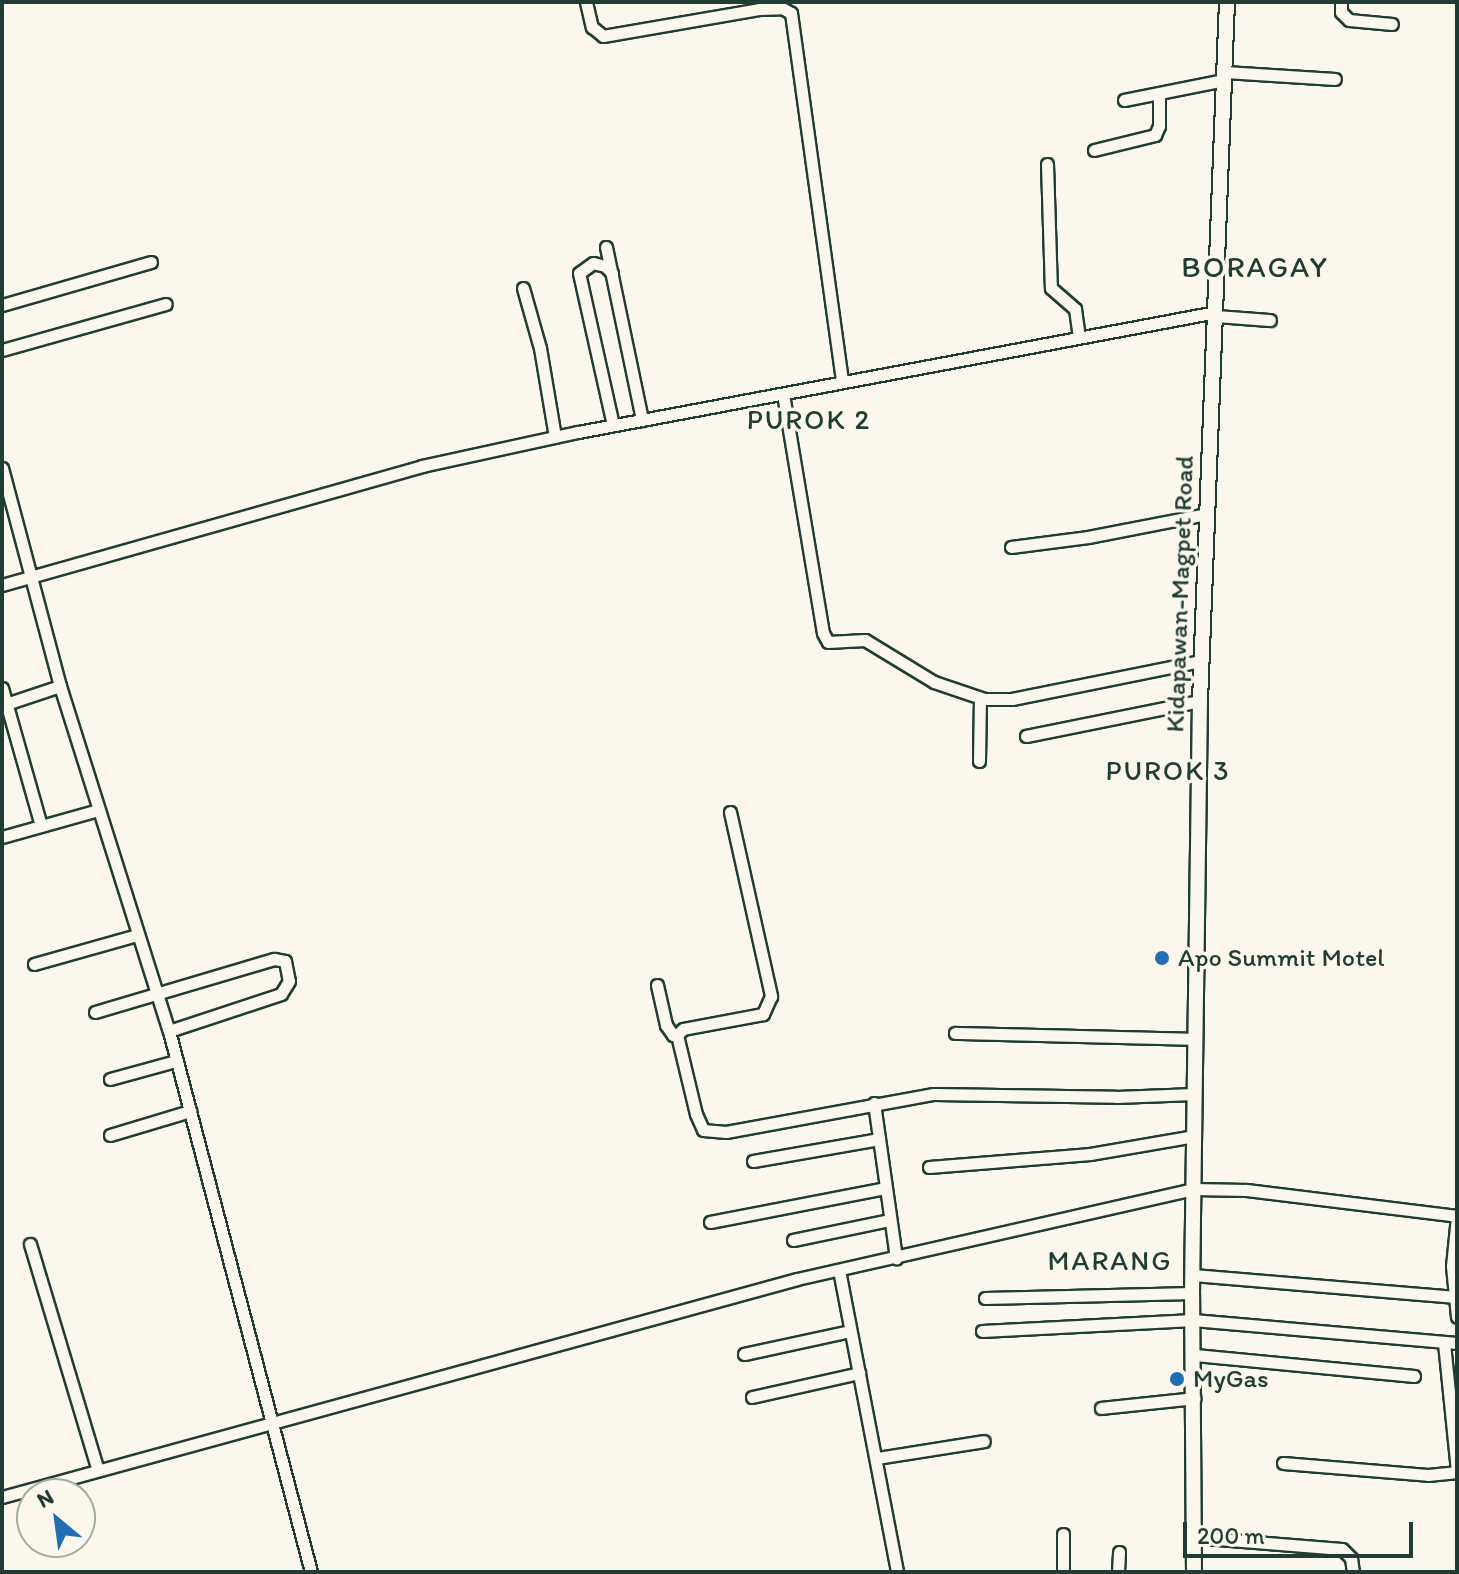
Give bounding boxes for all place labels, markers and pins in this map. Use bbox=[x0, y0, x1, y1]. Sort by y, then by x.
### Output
place label: Apo Summit Motel bbox=[1178, 942, 1385, 974]
marker: Apo Summit Motel bbox=[1153, 949, 1171, 967]
place label: MyGas bbox=[1193, 1363, 1269, 1395]
marker: MyGas bbox=[1168, 1370, 1186, 1388]

